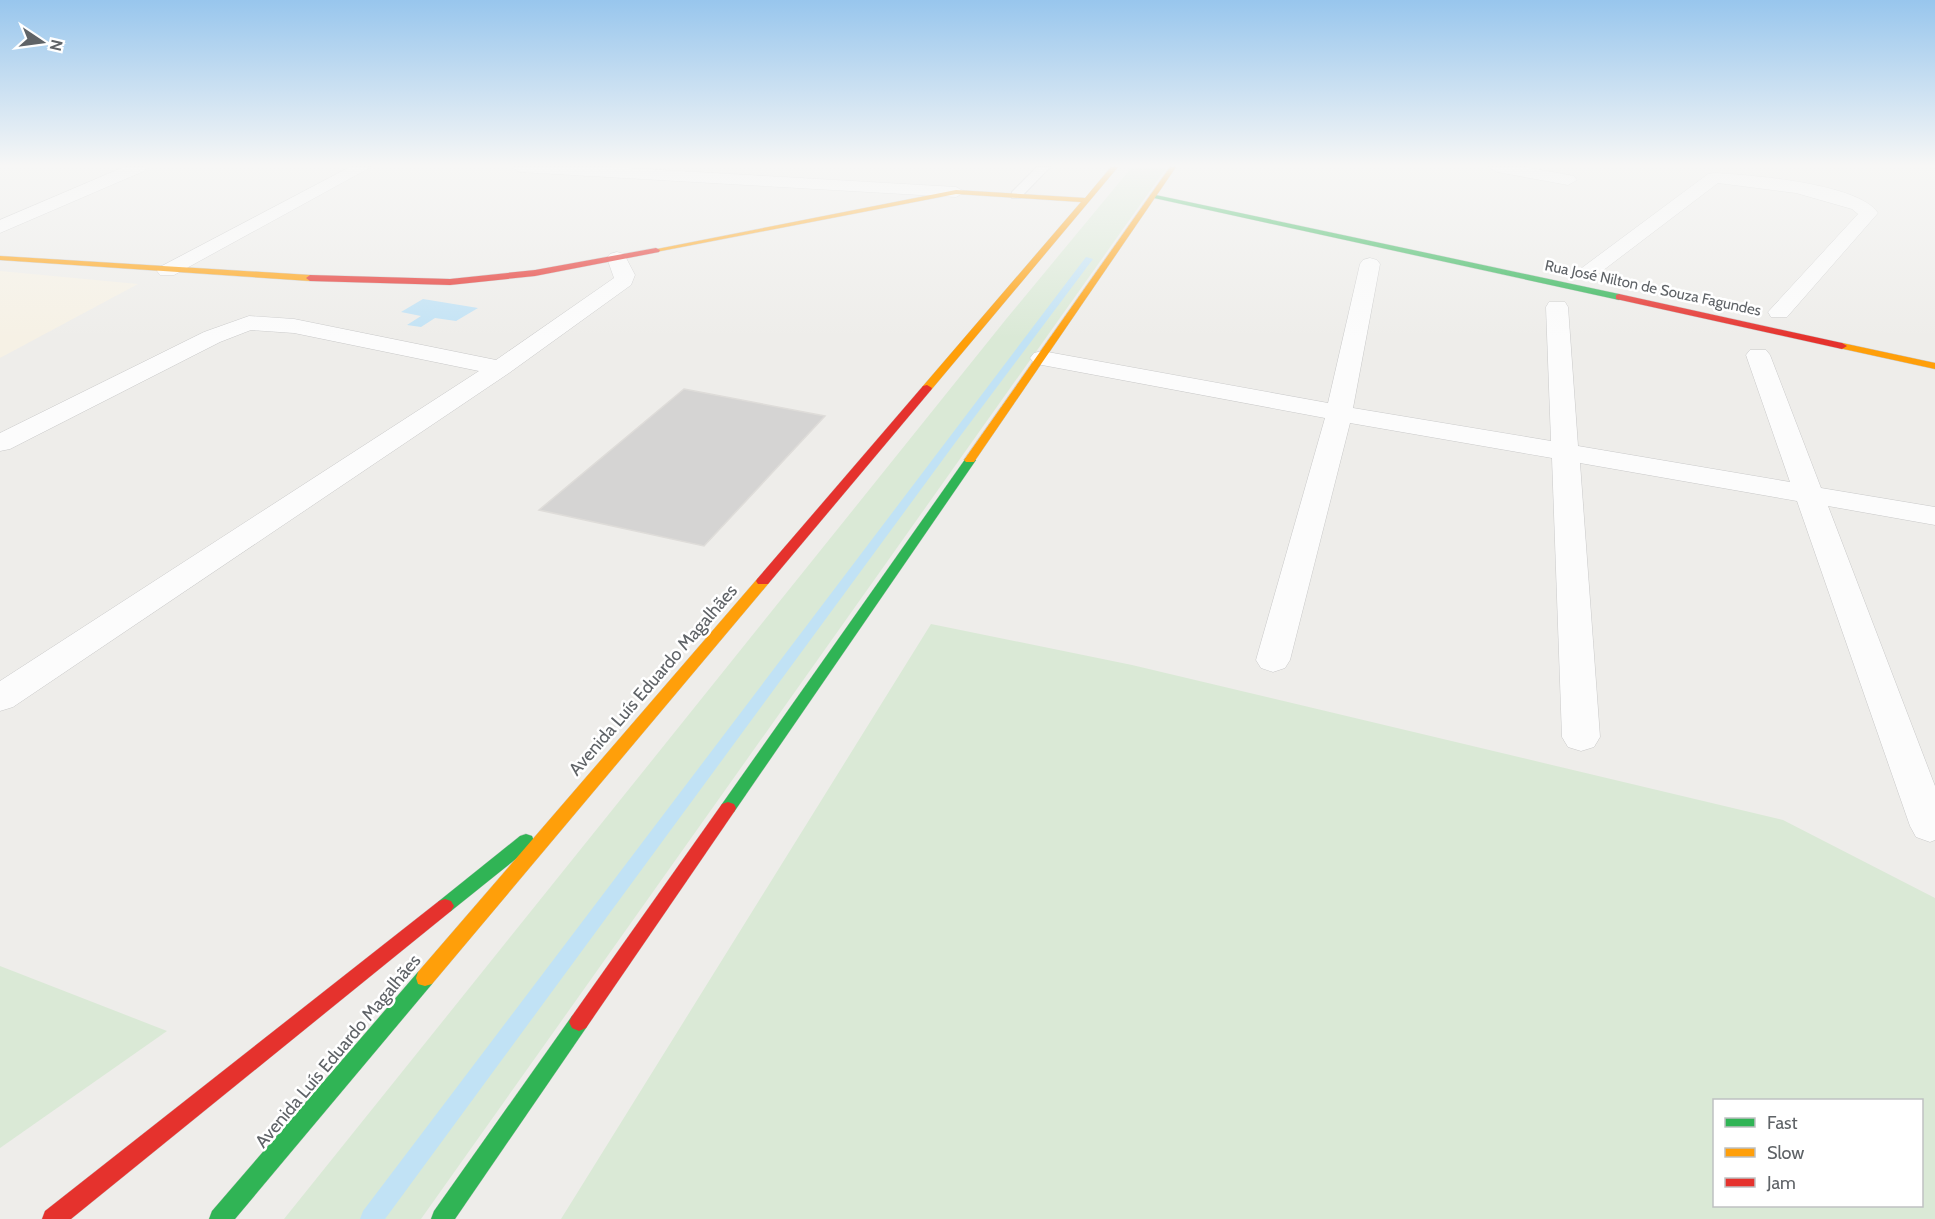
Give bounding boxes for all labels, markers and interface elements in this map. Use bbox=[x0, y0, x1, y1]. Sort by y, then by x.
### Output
north arrow bbox=[12, 12, 72, 72]
text: N bbox=[46, 38, 67, 53]
street label: Rua José Nilton de Souza Fagundes bbox=[1543, 256, 1763, 320]
street label: Avenida Luís Eduardo Magalhães bbox=[564, 580, 742, 780]
street label: Avenida Luís Eduardo Magalhães bbox=[251, 950, 425, 1152]
legend bbox=[1713, 1099, 1923, 1207]
text: Fast bbox=[1767, 1112, 1798, 1134]
text: Slow bbox=[1767, 1142, 1804, 1164]
text: Jam bbox=[1766, 1172, 1796, 1194]

